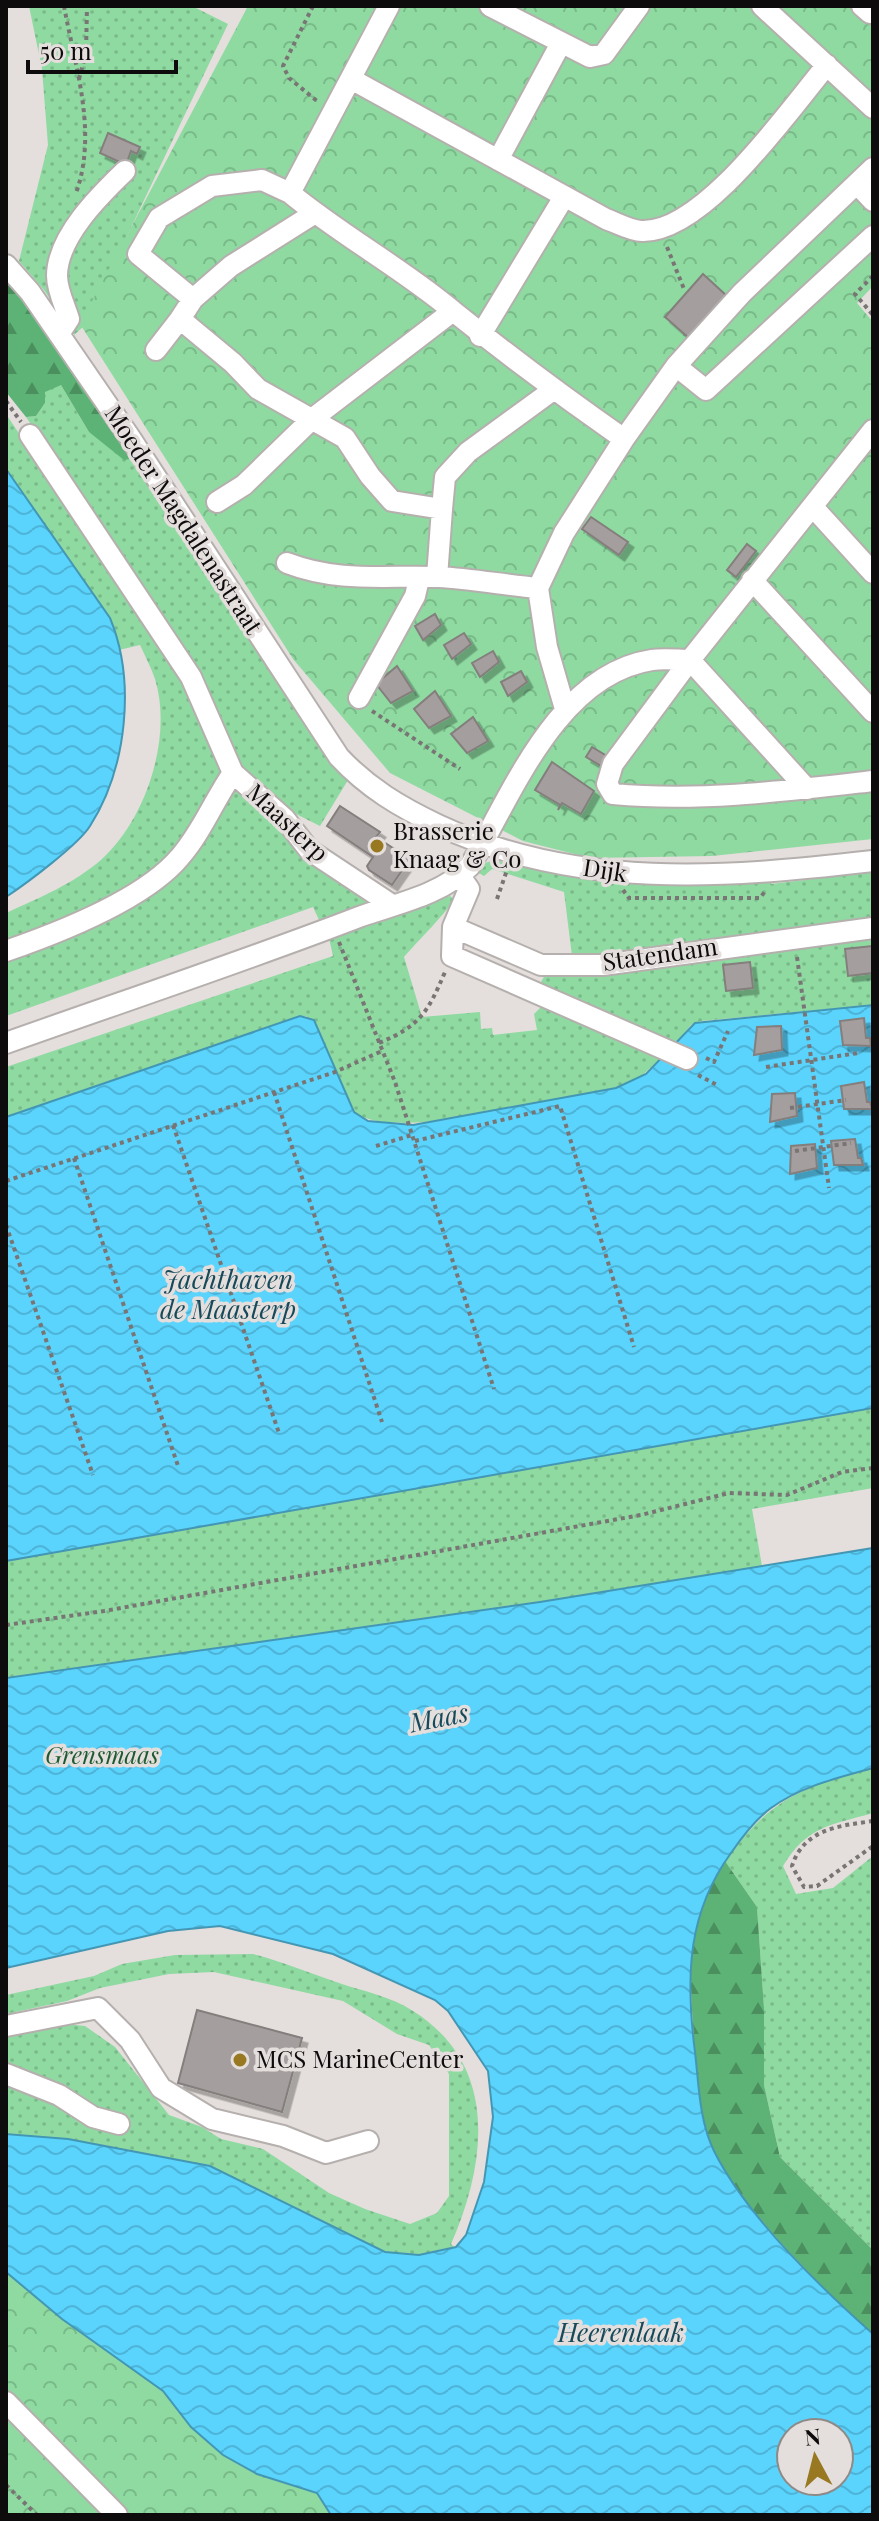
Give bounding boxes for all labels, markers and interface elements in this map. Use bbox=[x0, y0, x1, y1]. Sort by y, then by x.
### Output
scale bar bbox=[28, 24, 176, 74]
text: 50 m bbox=[40, 34, 92, 66]
street label: Moeder Magdalenastraat bbox=[99, 398, 271, 640]
street label: Maasterp bbox=[241, 776, 336, 868]
place label: Brasserie Knaag & Co bbox=[393, 814, 521, 874]
marker: Brasserie Knaag & Co bbox=[368, 837, 386, 855]
street label: Dijk bbox=[581, 850, 630, 888]
street label: Statendam bbox=[600, 929, 719, 977]
water label: Jachthaven de Maasterp bbox=[160, 1261, 296, 1326]
water label: Maas bbox=[405, 1694, 471, 1740]
park label: Grensmaas bbox=[45, 1738, 159, 1770]
place label: MCS MarineCenter bbox=[256, 2042, 464, 2074]
marker: MCS MarineCenter bbox=[231, 2051, 249, 2069]
water label: Heerenlaak bbox=[557, 2314, 684, 2349]
north arrow bbox=[775, 2417, 855, 2497]
text: N bbox=[803, 2420, 822, 2452]

